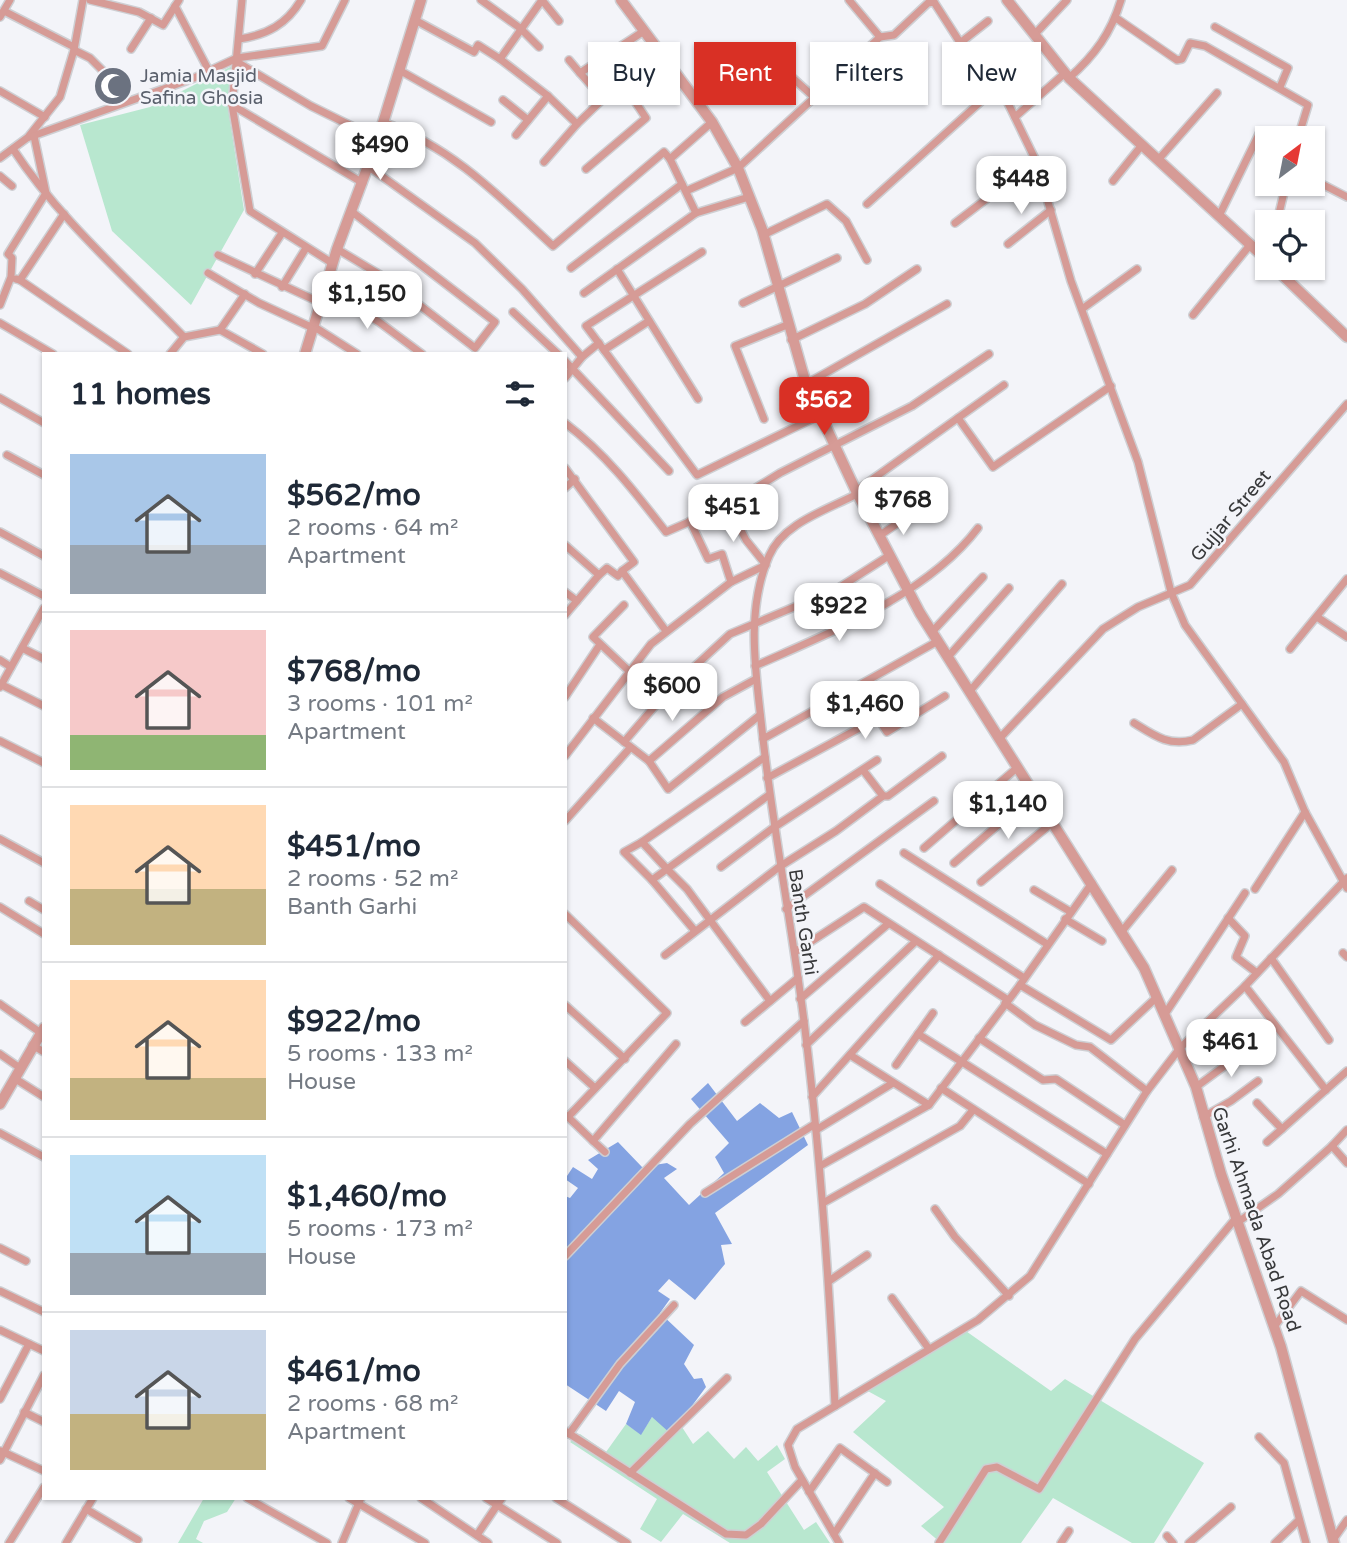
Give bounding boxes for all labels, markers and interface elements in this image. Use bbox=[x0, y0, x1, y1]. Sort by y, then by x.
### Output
chip: Buy bbox=[588, 42, 680, 105]
chip: Rent bbox=[694, 42, 796, 105]
chip: Filters bbox=[810, 42, 928, 105]
chip: New bbox=[942, 42, 1041, 105]
mosque icon: Jamia Masjid Safina Ghosia bbox=[92, 65, 134, 107]
place label: Jamia Masjid Safina Ghosia bbox=[140, 65, 263, 109]
pin: $490 bbox=[339, 122, 421, 182]
north arrow bbox=[1255, 126, 1325, 196]
map controls bbox=[1255, 126, 1325, 280]
text: $490 bbox=[351, 131, 409, 159]
pin: $448 bbox=[980, 156, 1062, 216]
text: $448 bbox=[992, 165, 1050, 193]
button: locate bbox=[1255, 210, 1325, 280]
pin: $1,150 bbox=[310, 272, 424, 331]
text: $1,150 bbox=[328, 280, 406, 308]
icon: filters bbox=[501, 375, 539, 413]
text: 11 homes bbox=[70, 376, 211, 413]
pin: $562 bbox=[783, 378, 865, 437]
text: $562 bbox=[795, 386, 853, 414]
street label: Gujjar Street bbox=[1186, 465, 1275, 566]
text: $562/mo bbox=[287, 477, 421, 514]
pin: $768 bbox=[862, 477, 944, 537]
icon: home bbox=[126, 482, 210, 566]
pin: $451 bbox=[692, 484, 774, 544]
text: $768 bbox=[874, 486, 932, 514]
text: $451 bbox=[704, 493, 762, 521]
text: 2 rooms · 64 m² bbox=[287, 514, 458, 542]
text: Apartment bbox=[287, 542, 406, 570]
pin: $922 bbox=[798, 584, 880, 643]
text: $922 bbox=[810, 592, 868, 620]
text: $768/mo bbox=[287, 653, 421, 690]
icon: home bbox=[126, 658, 210, 742]
pin: $600 bbox=[631, 664, 713, 723]
text: $600 bbox=[643, 672, 701, 700]
pin: $1,460 bbox=[808, 682, 922, 741]
text: 3 rooms · 101 m² bbox=[287, 690, 473, 718]
text: $1,460 bbox=[826, 690, 904, 718]
text: Apartment bbox=[287, 718, 406, 746]
pin: $1,140 bbox=[951, 782, 1065, 841]
text: $1,140 bbox=[969, 790, 1047, 818]
text: $451/mo bbox=[287, 828, 421, 865]
icon: home bbox=[126, 833, 210, 917]
text: 2 rooms · 52 m² bbox=[287, 865, 458, 893]
street label: Banth Garhi bbox=[784, 867, 822, 977]
text: Banth Garhi bbox=[287, 893, 417, 921]
text: $922/mo bbox=[287, 1003, 421, 1040]
icon: home bbox=[126, 1008, 210, 1092]
pin: $461 bbox=[1190, 1020, 1272, 1079]
text: $461 bbox=[1202, 1028, 1260, 1056]
text: 5 rooms · 133 m² bbox=[287, 1040, 473, 1068]
text: House bbox=[287, 1068, 356, 1096]
street label: Garhi Ahmada Abad Road bbox=[1207, 1104, 1305, 1335]
text: $1,460/mo bbox=[287, 1178, 447, 1215]
icon: home bbox=[126, 1183, 210, 1267]
text: 5 rooms · 173 m² bbox=[287, 1215, 473, 1243]
text: House bbox=[287, 1243, 356, 1271]
text: $461/mo bbox=[287, 1353, 421, 1390]
icon: home bbox=[126, 1358, 210, 1442]
text: 2 rooms · 68 m² bbox=[287, 1390, 458, 1418]
text: Apartment bbox=[287, 1418, 406, 1446]

